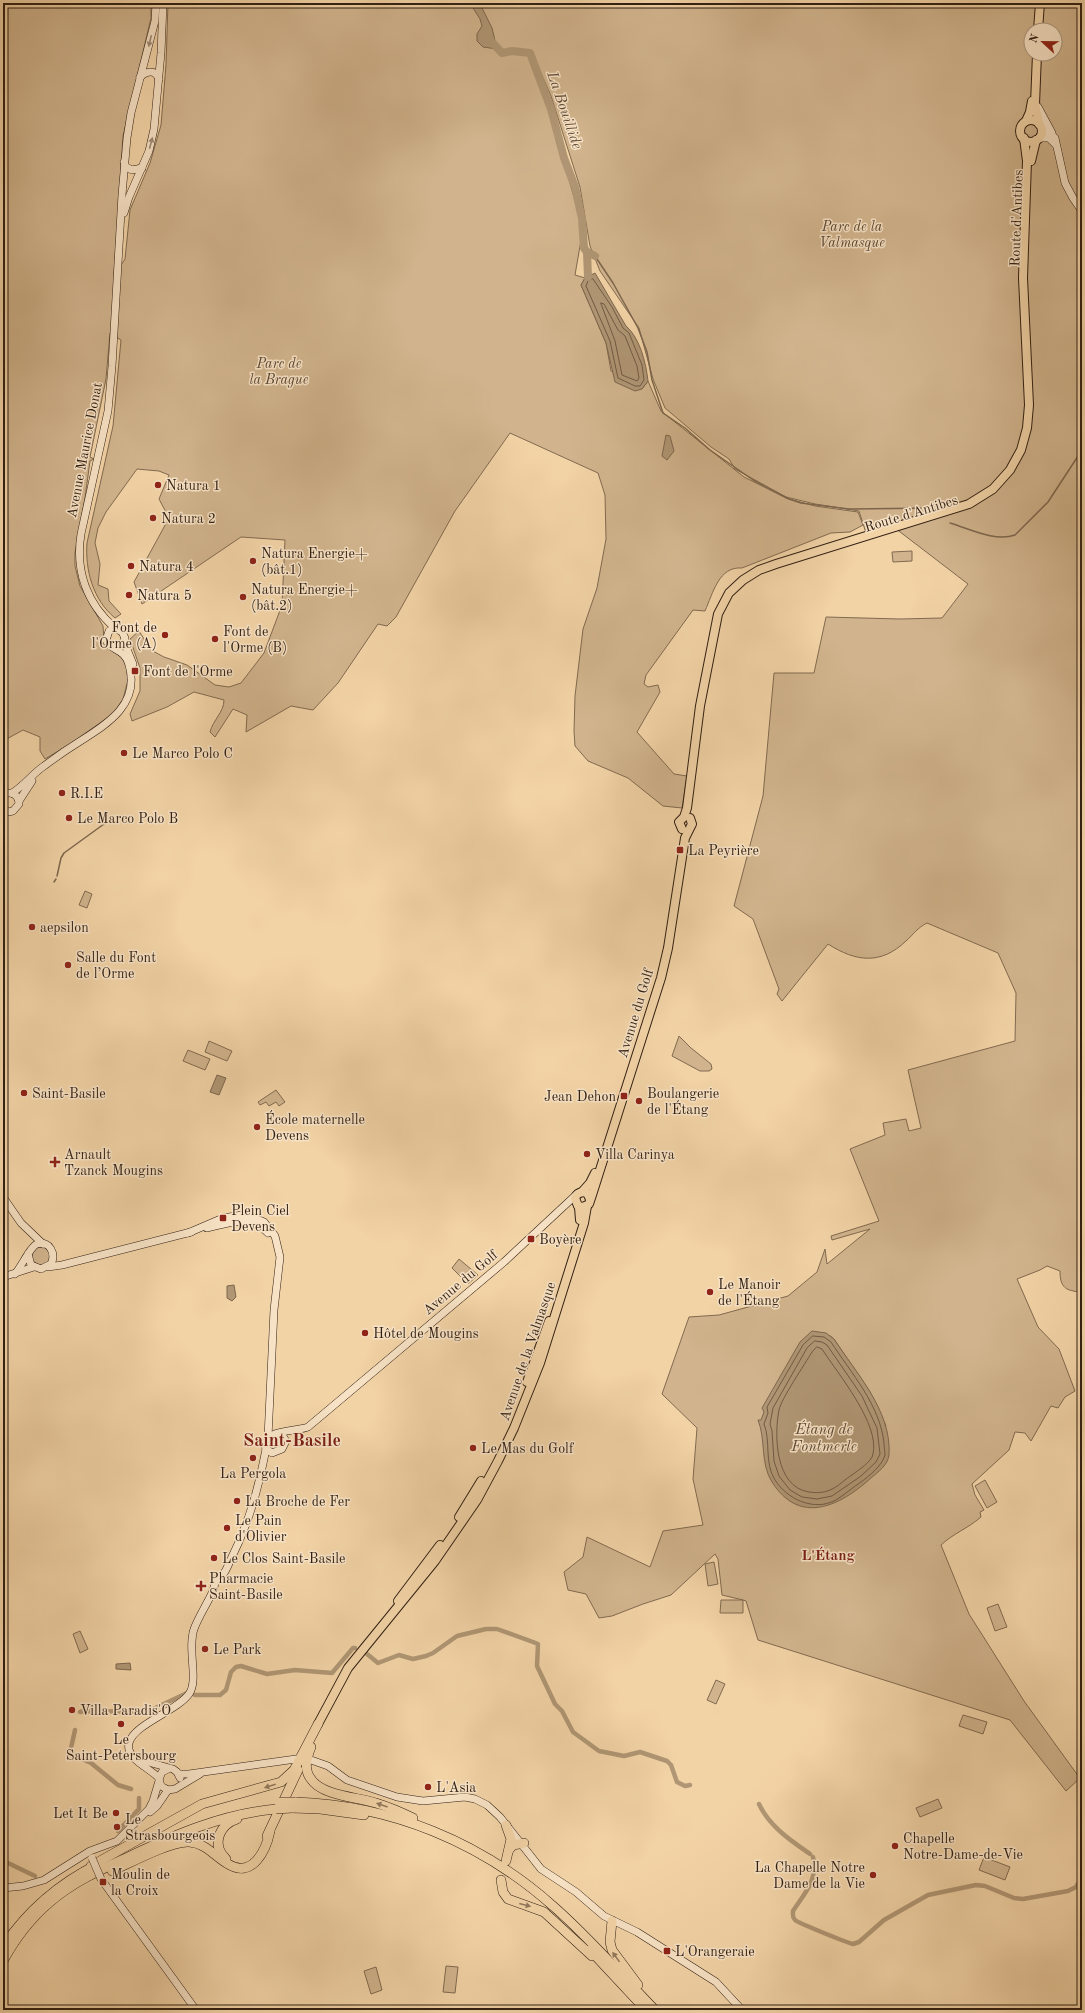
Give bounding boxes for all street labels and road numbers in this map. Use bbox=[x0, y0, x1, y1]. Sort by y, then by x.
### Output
street label: Route d'Antibes bbox=[1008, 169, 1026, 267]
street label: Avenue Maurice Donat bbox=[65, 381, 105, 519]
street label: Route d'Antibes bbox=[863, 493, 960, 535]
street label: Avenue du Golf bbox=[616, 966, 657, 1060]
street label: Avenue du Golf bbox=[421, 1247, 502, 1318]
street label: Avenue de la Valmasque bbox=[498, 1280, 558, 1423]

